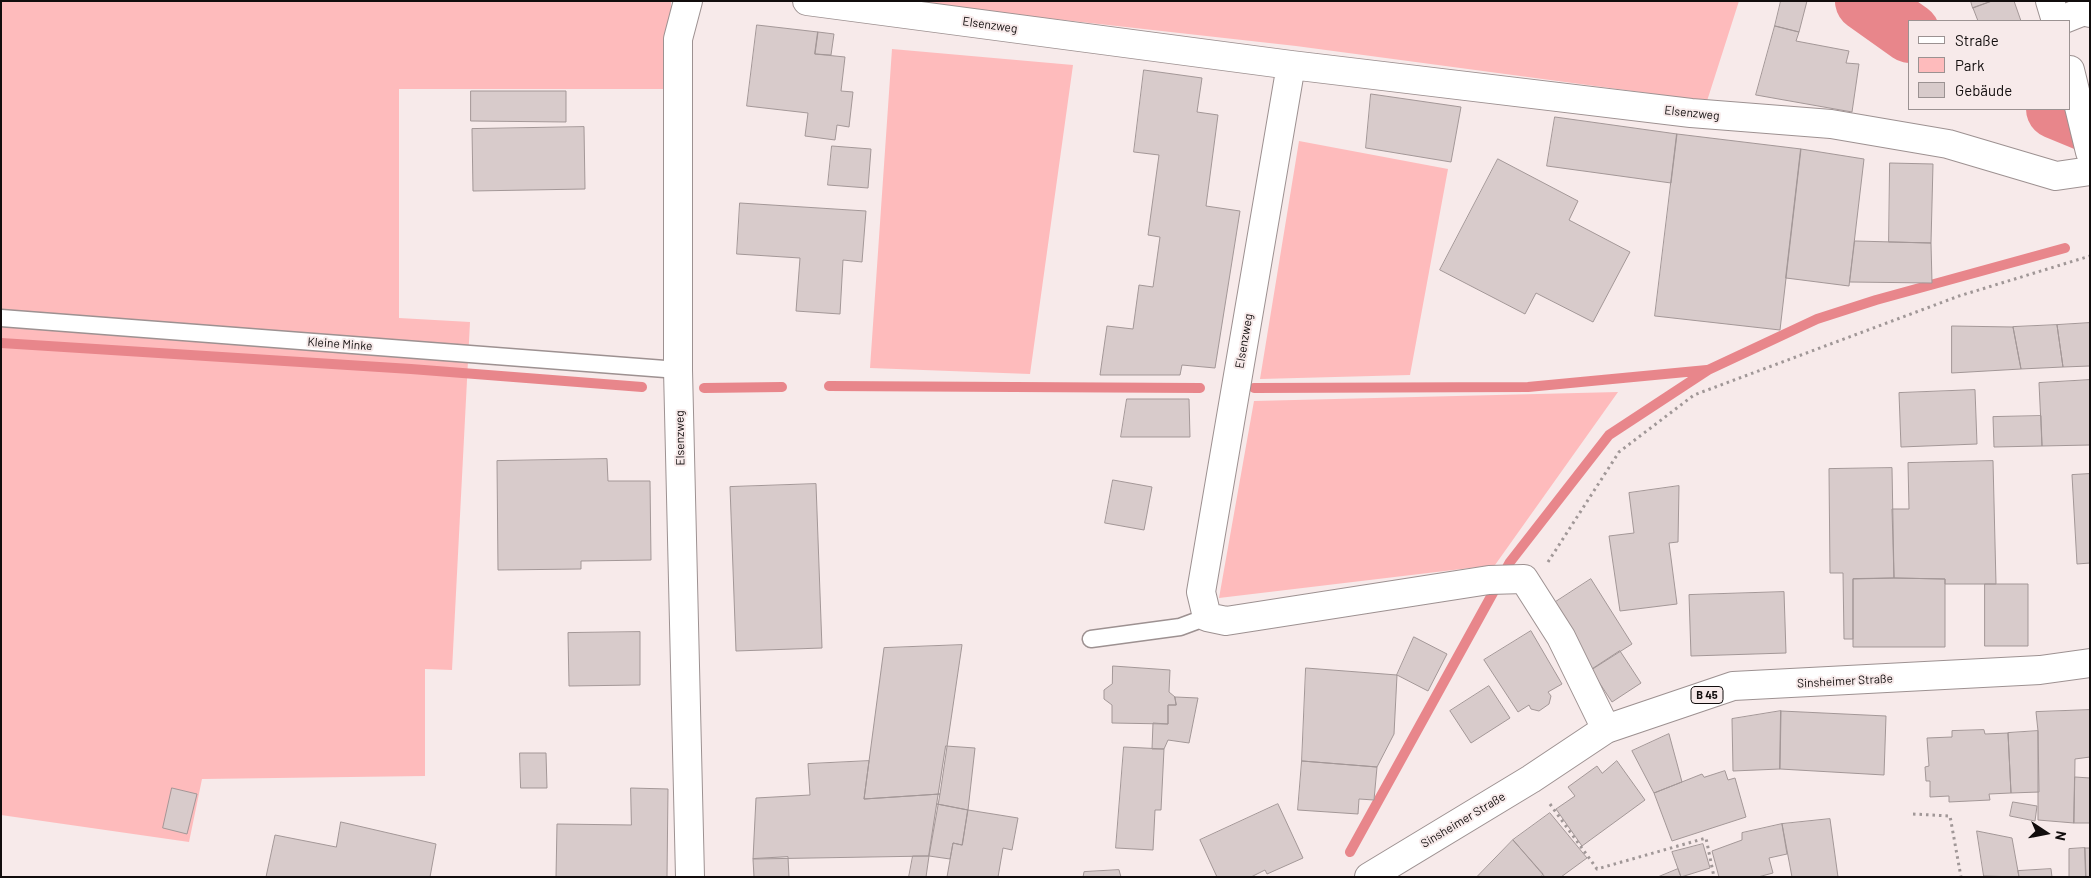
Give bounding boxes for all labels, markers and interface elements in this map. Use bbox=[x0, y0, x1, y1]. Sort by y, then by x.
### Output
street label: Elsenzweg bbox=[962, 14, 1018, 36]
legend bbox=[1908, 20, 2071, 110]
text: Straße bbox=[1955, 31, 1999, 49]
text: Park bbox=[1955, 56, 1984, 74]
text: Gebäude bbox=[1955, 81, 2012, 99]
street label: Elsenzweg bbox=[1664, 103, 1720, 123]
street label: Elsenzweg bbox=[1232, 313, 1256, 369]
street label: Kleine Minke bbox=[307, 335, 373, 353]
street label: Elsenzweg bbox=[672, 410, 688, 466]
street label: Sinsheimer Straße bbox=[1797, 671, 1893, 691]
road number: B 45 bbox=[1691, 686, 1723, 704]
street label: Sinsheimer Straße bbox=[1418, 789, 1508, 851]
north arrow bbox=[2021, 808, 2071, 858]
text: N bbox=[2052, 830, 2070, 842]

